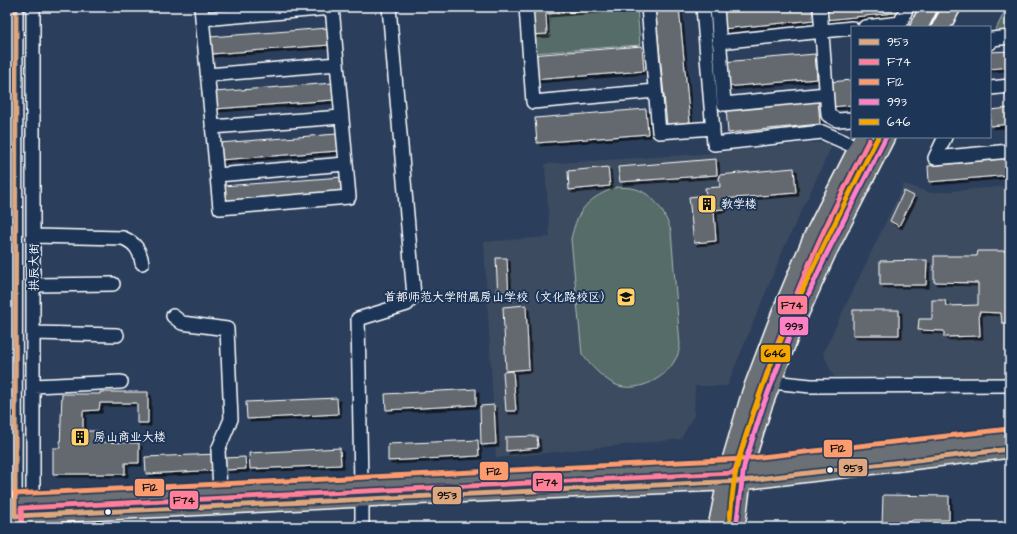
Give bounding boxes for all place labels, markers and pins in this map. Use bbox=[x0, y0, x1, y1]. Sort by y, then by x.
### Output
building icon: 教学楼 bbox=[696, 193, 718, 215]
place label: 教学楼 bbox=[721, 196, 757, 213]
school or university icon: 首都师范大学附属房山学校（文化路校区） bbox=[615, 286, 637, 308]
place label: 首都师范大学附属房山学校（文化路校区） bbox=[384, 289, 612, 306]
building icon: 房山商业大楼 bbox=[69, 426, 91, 448]
place label: 房山商业大楼 bbox=[94, 429, 166, 446]
unlabelled marker bbox=[825, 465, 835, 475]
unlabelled marker bbox=[103, 507, 113, 517]

